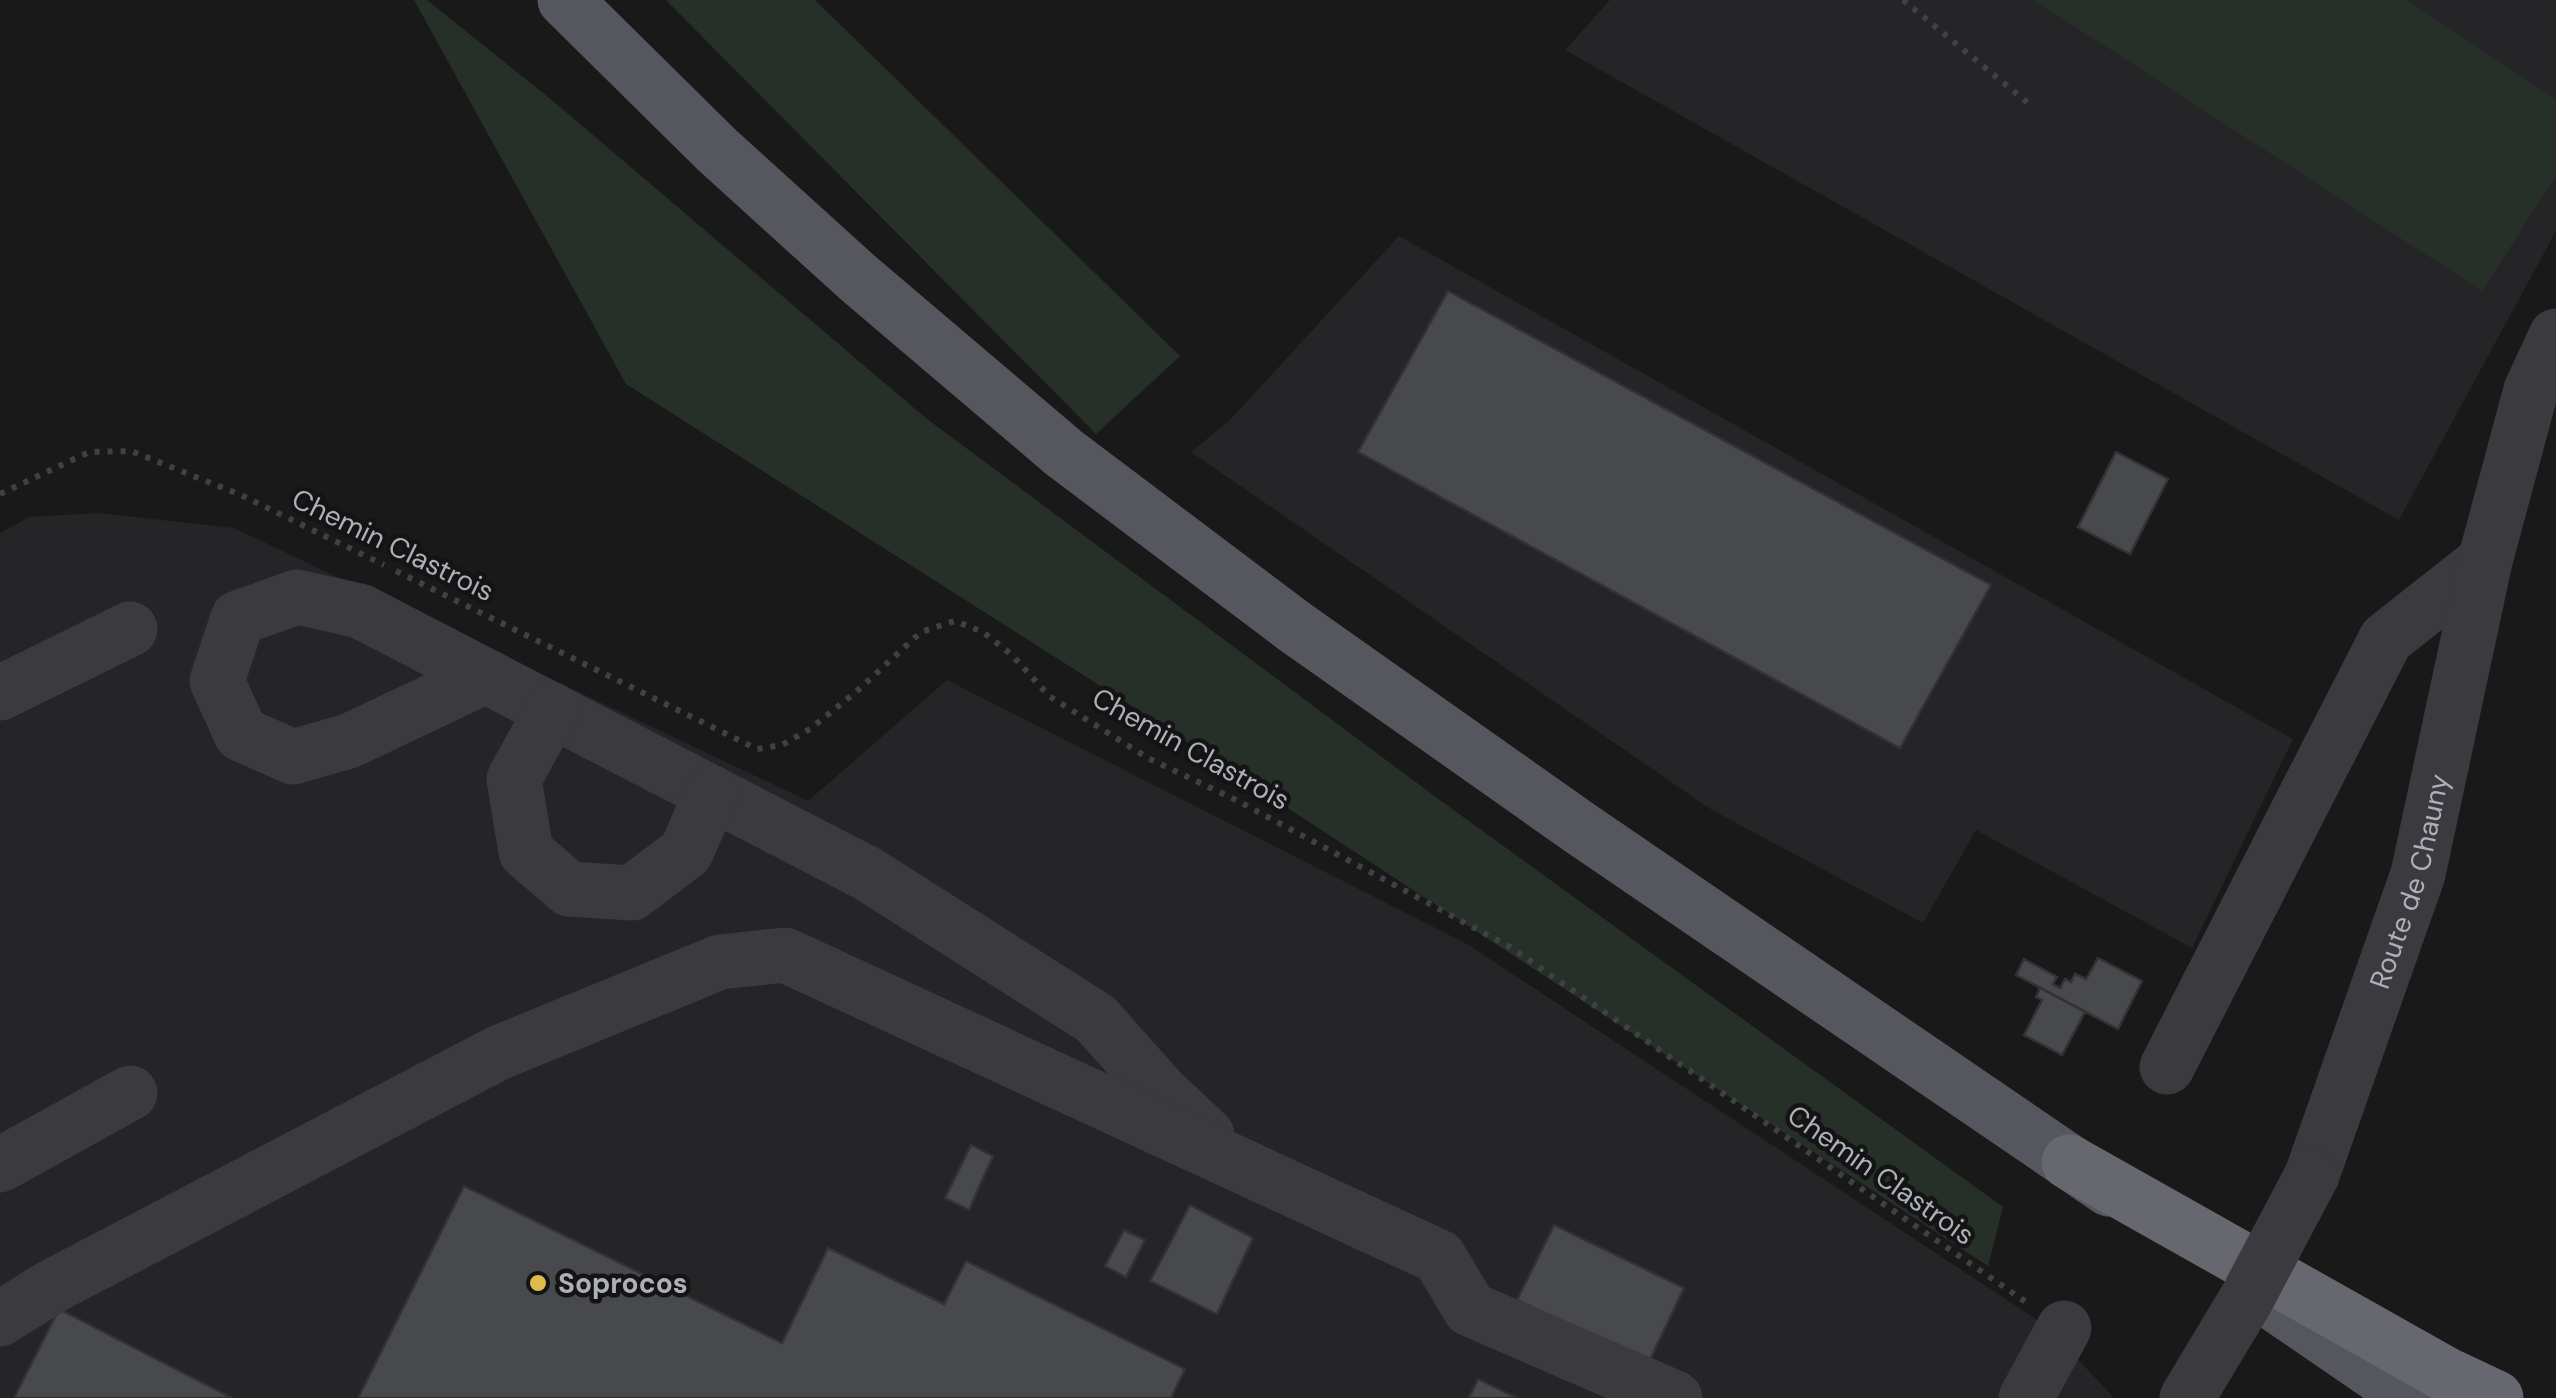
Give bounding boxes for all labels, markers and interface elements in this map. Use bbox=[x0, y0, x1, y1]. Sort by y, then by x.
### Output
street label: Chemin Clastrois bbox=[286, 480, 500, 610]
street label: Chemin Clastrois bbox=[1086, 679, 1296, 819]
street label: Route de Chauny bbox=[2361, 770, 2457, 993]
street label: Chemin Clastrois bbox=[1780, 1097, 1982, 1253]
place label: Soprocos bbox=[558, 1265, 688, 1302]
marker: Soprocos bbox=[527, 1272, 549, 1294]

